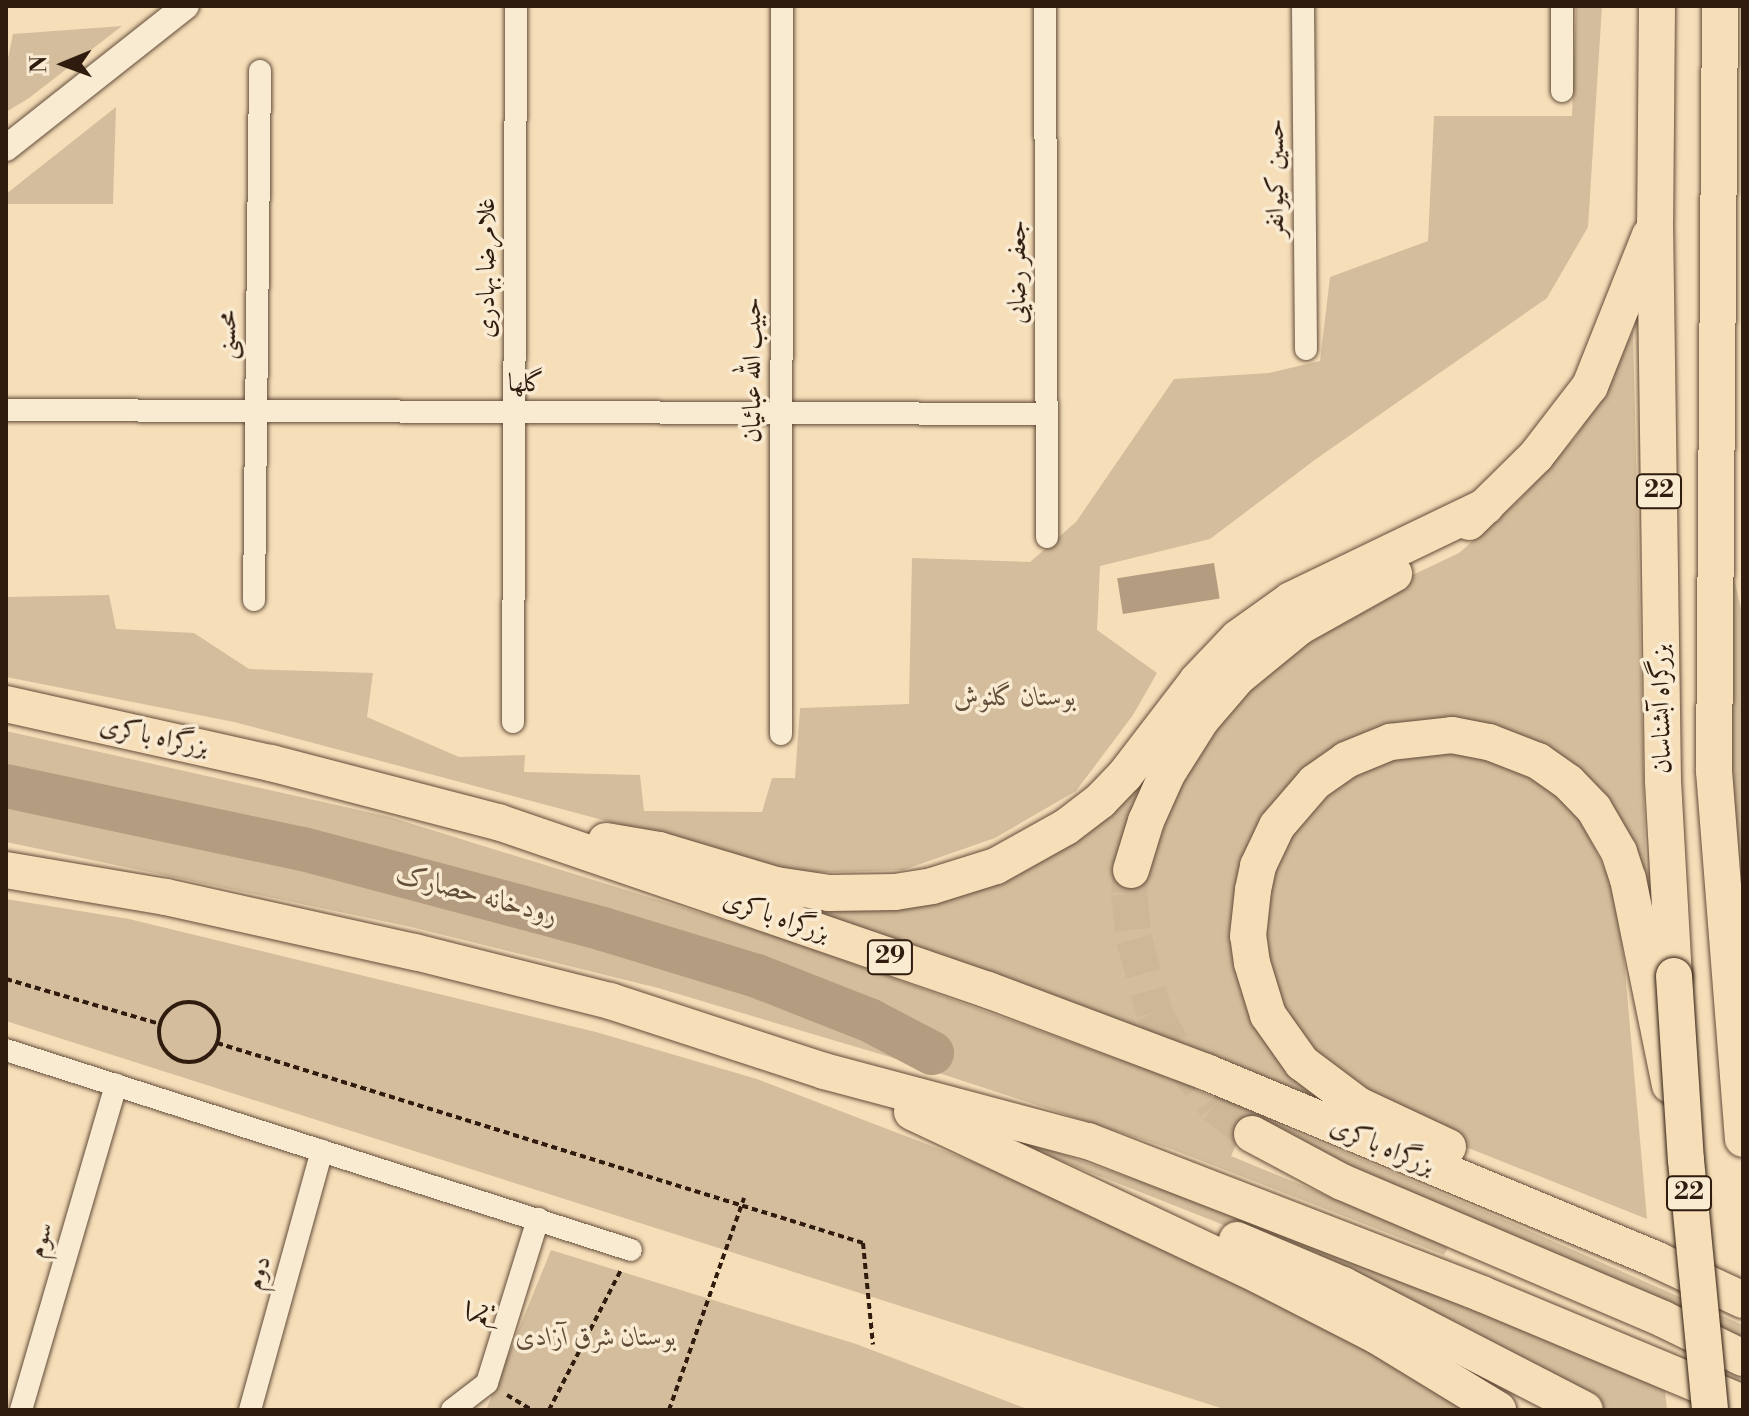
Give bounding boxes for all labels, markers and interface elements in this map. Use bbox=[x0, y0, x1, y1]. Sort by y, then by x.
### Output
north arrow bbox=[24, 24, 104, 104]
text: N bbox=[26, 55, 53, 73]
street label: حسین کیوانفر bbox=[1260, 119, 1292, 237]
street label: غلامرضا بهادری bbox=[471, 198, 503, 338]
street label: جعفر رضایی bbox=[1002, 220, 1034, 324]
street label: حبیب الله عبائیان bbox=[737, 297, 769, 443]
street label: محسنی bbox=[212, 310, 244, 360]
street label: گلها bbox=[508, 368, 544, 400]
road number: 22 bbox=[1635, 471, 1683, 511]
street label: بزرگراه آبشناسان bbox=[1645, 644, 1679, 774]
park label: بوستان گلنوش bbox=[954, 682, 1076, 714]
street label: بزرگراه باکری bbox=[97, 710, 211, 764]
water label: رودخانه حصارک bbox=[393, 857, 561, 933]
street label: بزرگراه باکری bbox=[719, 884, 833, 950]
road number: 29 bbox=[866, 937, 914, 977]
street label: بزرگراه باکری bbox=[1325, 1111, 1439, 1183]
road number: 22 bbox=[1665, 1173, 1713, 1213]
street label: سوم bbox=[21, 1219, 61, 1261]
street label: دوم bbox=[239, 1252, 279, 1294]
street label: یکم bbox=[461, 1298, 497, 1330]
park label: بوستان شرق آزادی bbox=[516, 1322, 676, 1354]

